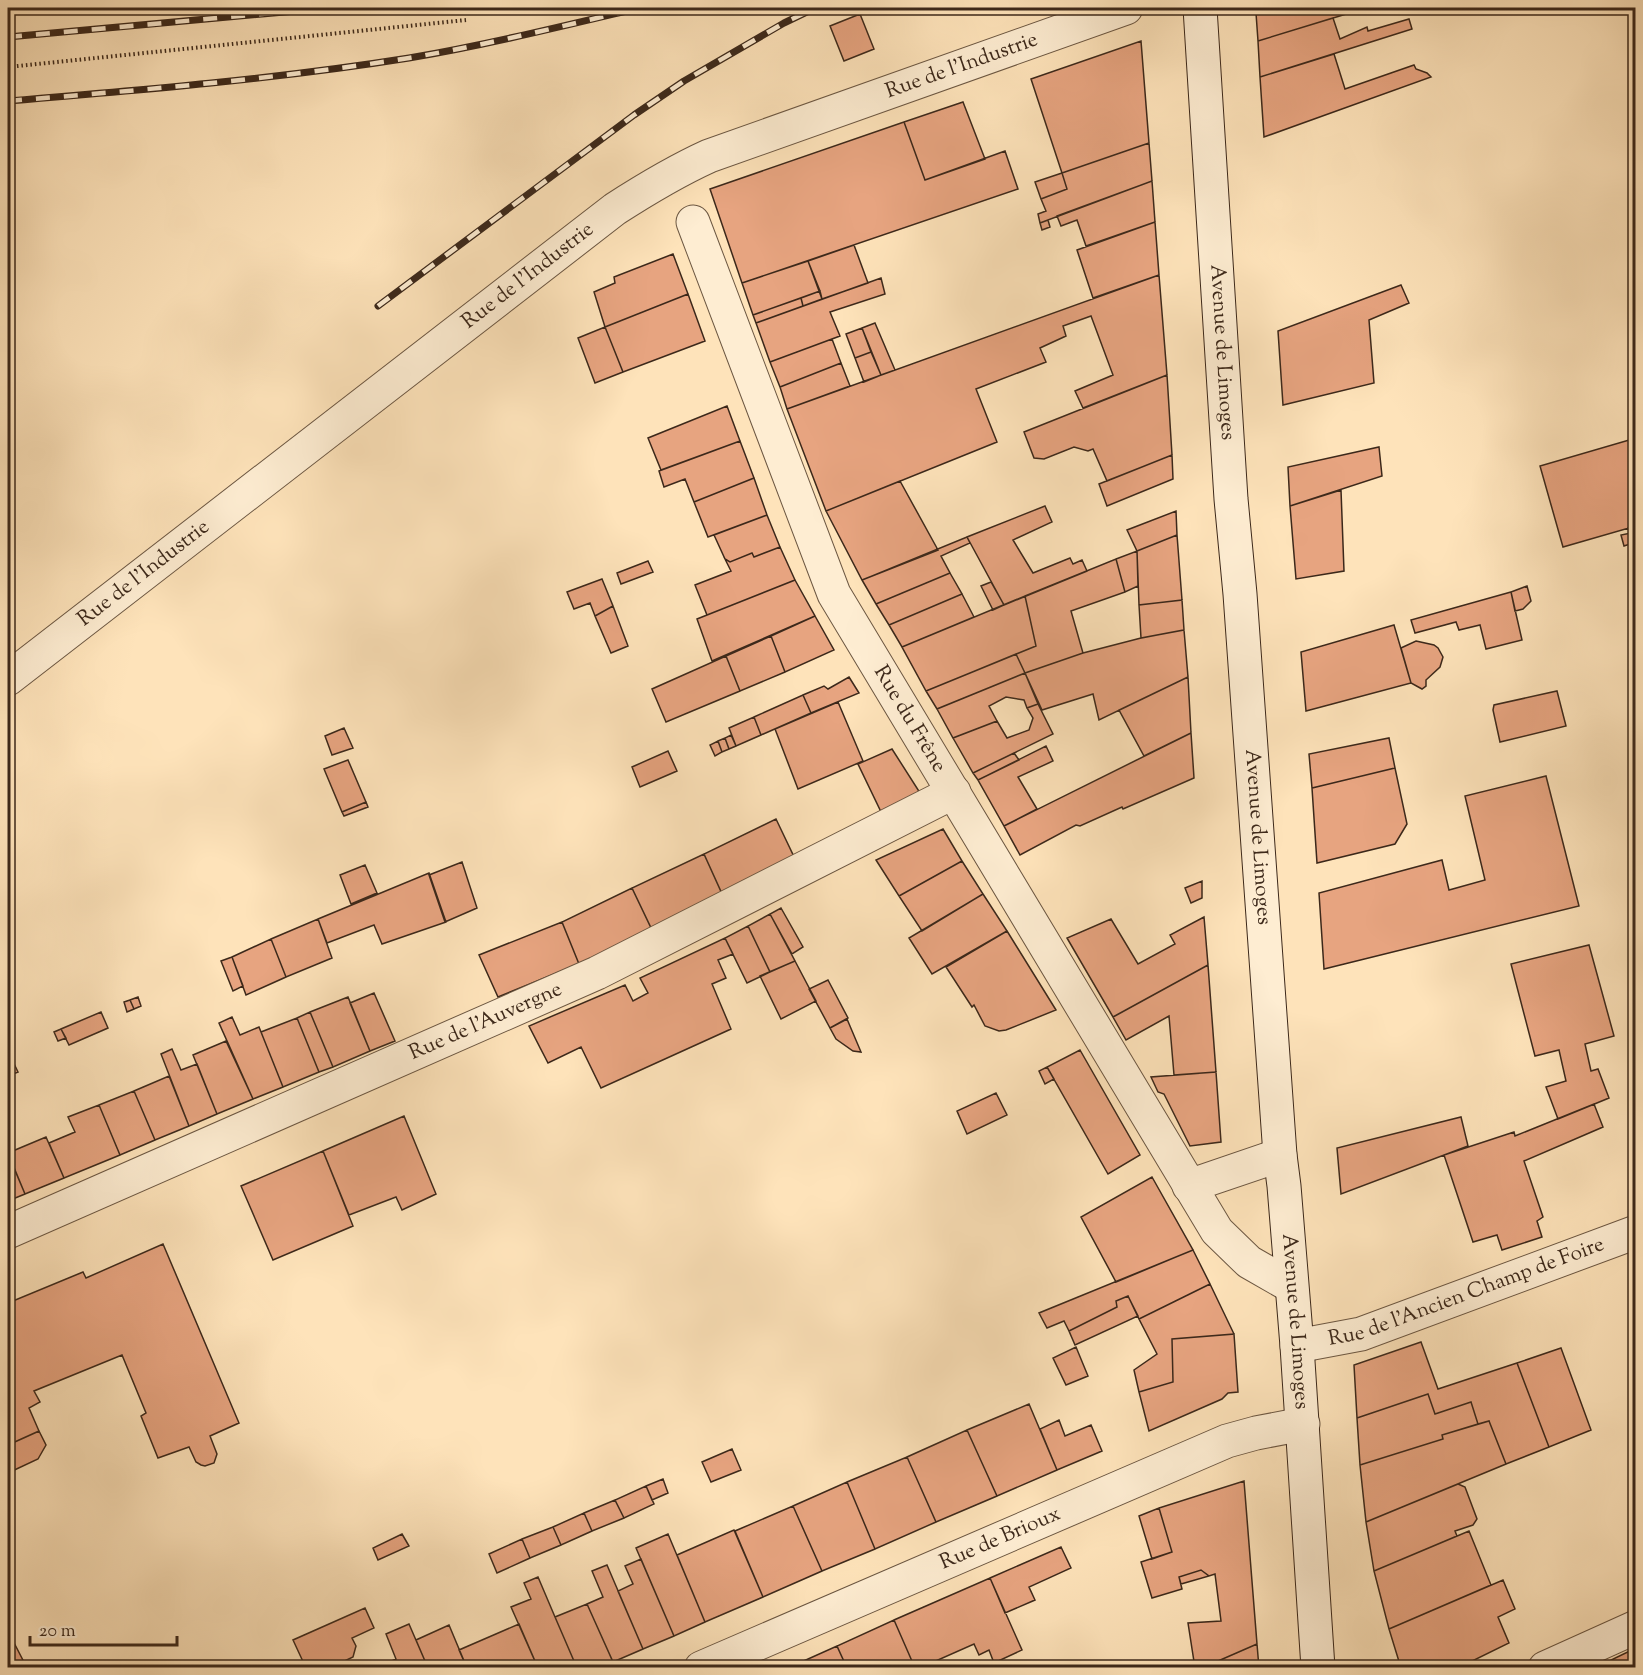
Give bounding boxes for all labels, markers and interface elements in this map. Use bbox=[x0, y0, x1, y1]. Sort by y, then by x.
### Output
street label: Rue de l'Industrie bbox=[882, 25, 1042, 107]
street label: Rue de l'Industrie bbox=[456, 215, 601, 337]
street label: Avenue de Limoges bbox=[1201, 263, 1242, 441]
street label: Rue de l'Industrie bbox=[72, 513, 216, 634]
street label: Rue du Frêne bbox=[866, 660, 953, 778]
street label: Avenue de Limoges bbox=[1236, 748, 1279, 926]
street label: Rue de l'Auvergne bbox=[405, 975, 567, 1069]
street label: Rue de l'Ancien Champ de Foire bbox=[1326, 1230, 1609, 1355]
street label: Avenue de Limoges bbox=[1273, 1232, 1316, 1410]
street label: Rue de Brioux bbox=[935, 1500, 1065, 1578]
scale bar bbox=[30, 1609, 177, 1647]
text: 20 m bbox=[39, 1619, 76, 1645]

